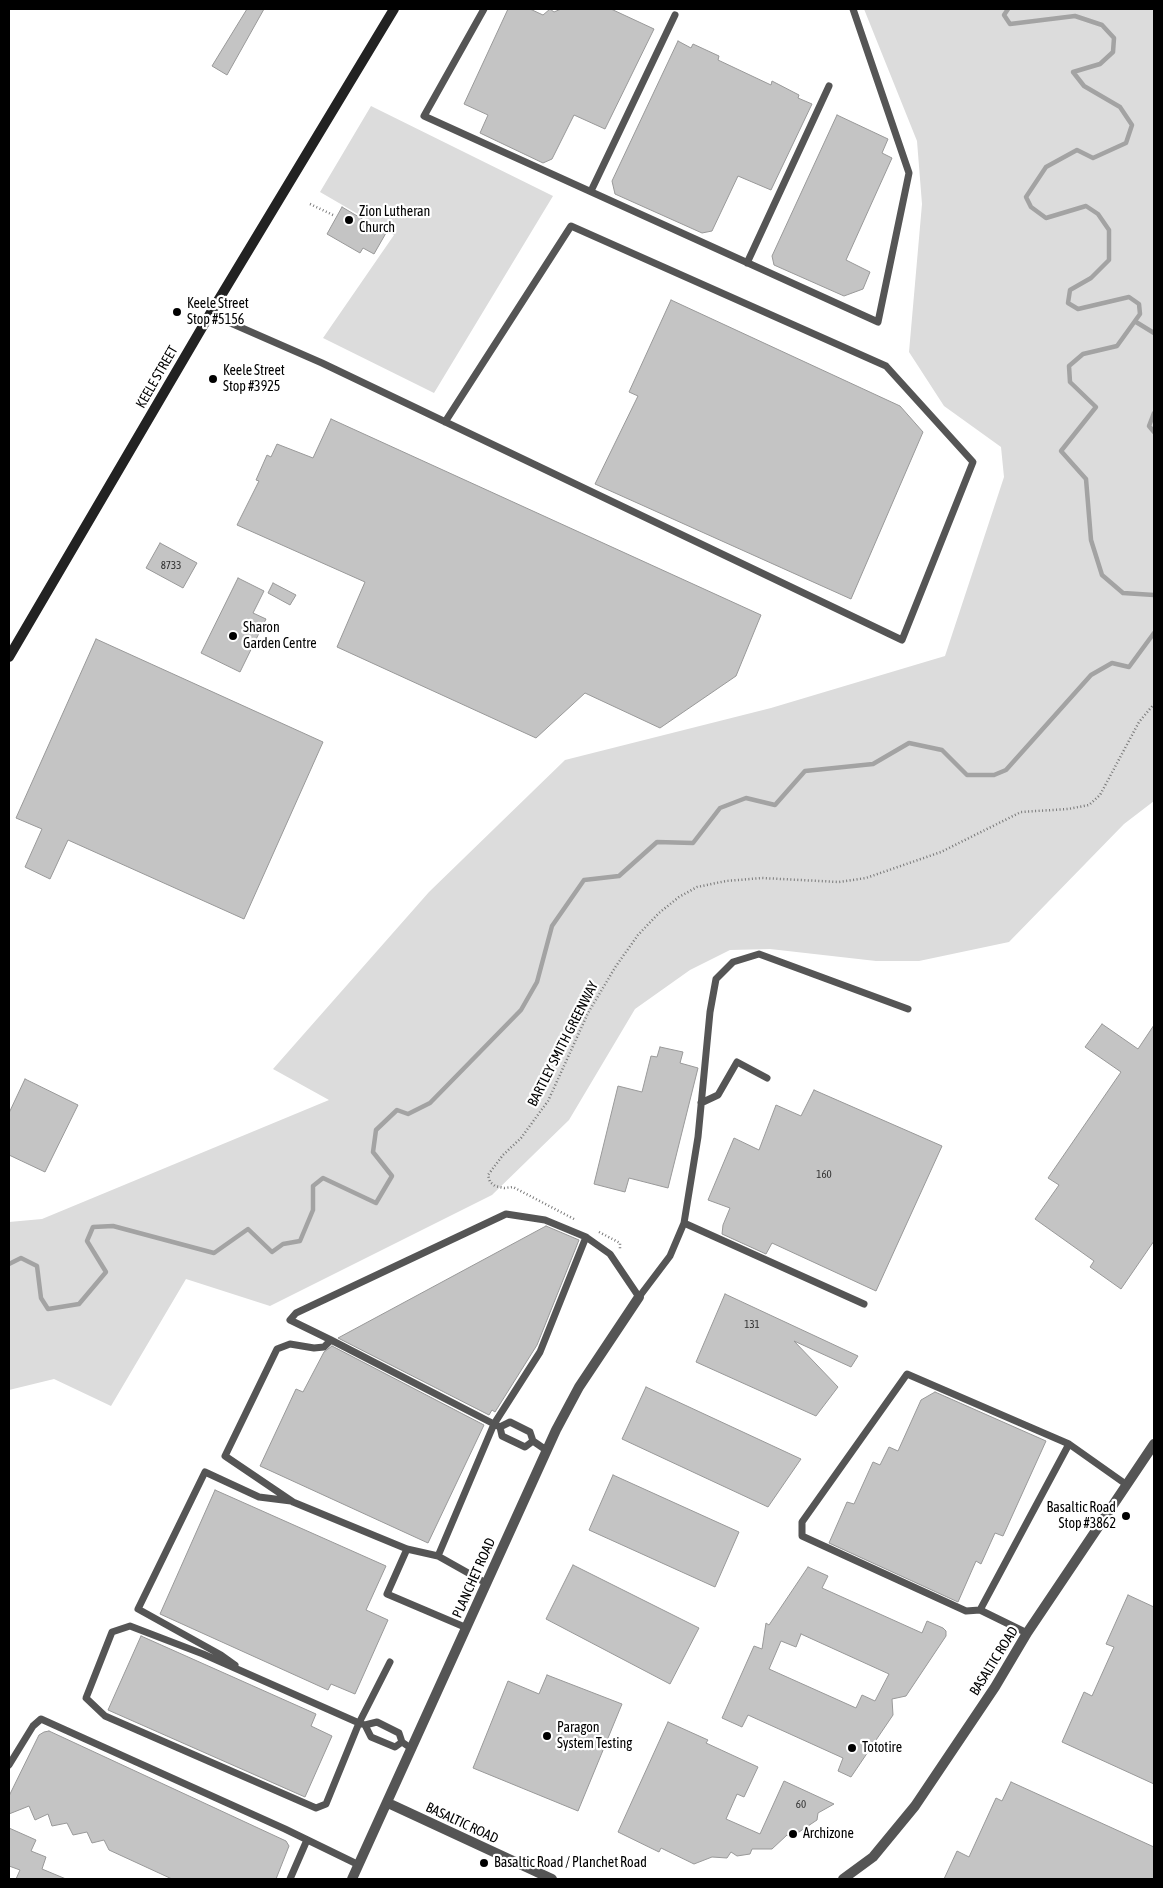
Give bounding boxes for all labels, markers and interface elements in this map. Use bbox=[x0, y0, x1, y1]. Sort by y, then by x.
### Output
place label: Zion Lutheran Church bbox=[359, 204, 430, 236]
marker: Zion Lutheran Church bbox=[343, 214, 355, 226]
place label: Keele Street Stop #5156 bbox=[187, 296, 249, 328]
marker: Keele Street Stop #5156 bbox=[171, 306, 183, 318]
street label: KEELE STREET bbox=[132, 343, 182, 411]
place label: Keele Street Stop #3925 bbox=[223, 363, 285, 396]
marker: Keele Street Stop #3925 bbox=[207, 373, 219, 385]
house number: 8733 bbox=[161, 559, 181, 573]
place label: Sharon Garden Centre bbox=[243, 620, 317, 652]
marker: Sharon Garden Centre bbox=[227, 630, 239, 642]
street label: BARTLEY SMITH GREENWAY bbox=[524, 979, 602, 1109]
house number: 160 bbox=[816, 1168, 832, 1182]
house number: 131 bbox=[744, 1318, 760, 1332]
place label: Basaltic Road Stop #3862 bbox=[1047, 1500, 1116, 1532]
marker: Basaltic Road Stop #3862 bbox=[1120, 1510, 1132, 1522]
street label: PLANCHET ROAD bbox=[449, 1535, 499, 1621]
street label: BASALTIC ROAD bbox=[966, 1623, 1022, 1699]
place label: Paragon System Testing bbox=[557, 1720, 632, 1752]
marker: Paragon System Testing bbox=[541, 1730, 553, 1742]
place label: Tototire bbox=[862, 1740, 902, 1756]
marker: Tototire bbox=[846, 1742, 858, 1754]
house number: 60 bbox=[796, 1798, 806, 1812]
street label: BASALTIC ROAD bbox=[423, 1799, 501, 1847]
place label: Archizone bbox=[803, 1826, 854, 1842]
marker: Archizone bbox=[787, 1828, 799, 1840]
place label: Basaltic Road / Planchet Road bbox=[494, 1855, 647, 1871]
marker: Basaltic Road / Planchet Road bbox=[478, 1857, 490, 1869]

